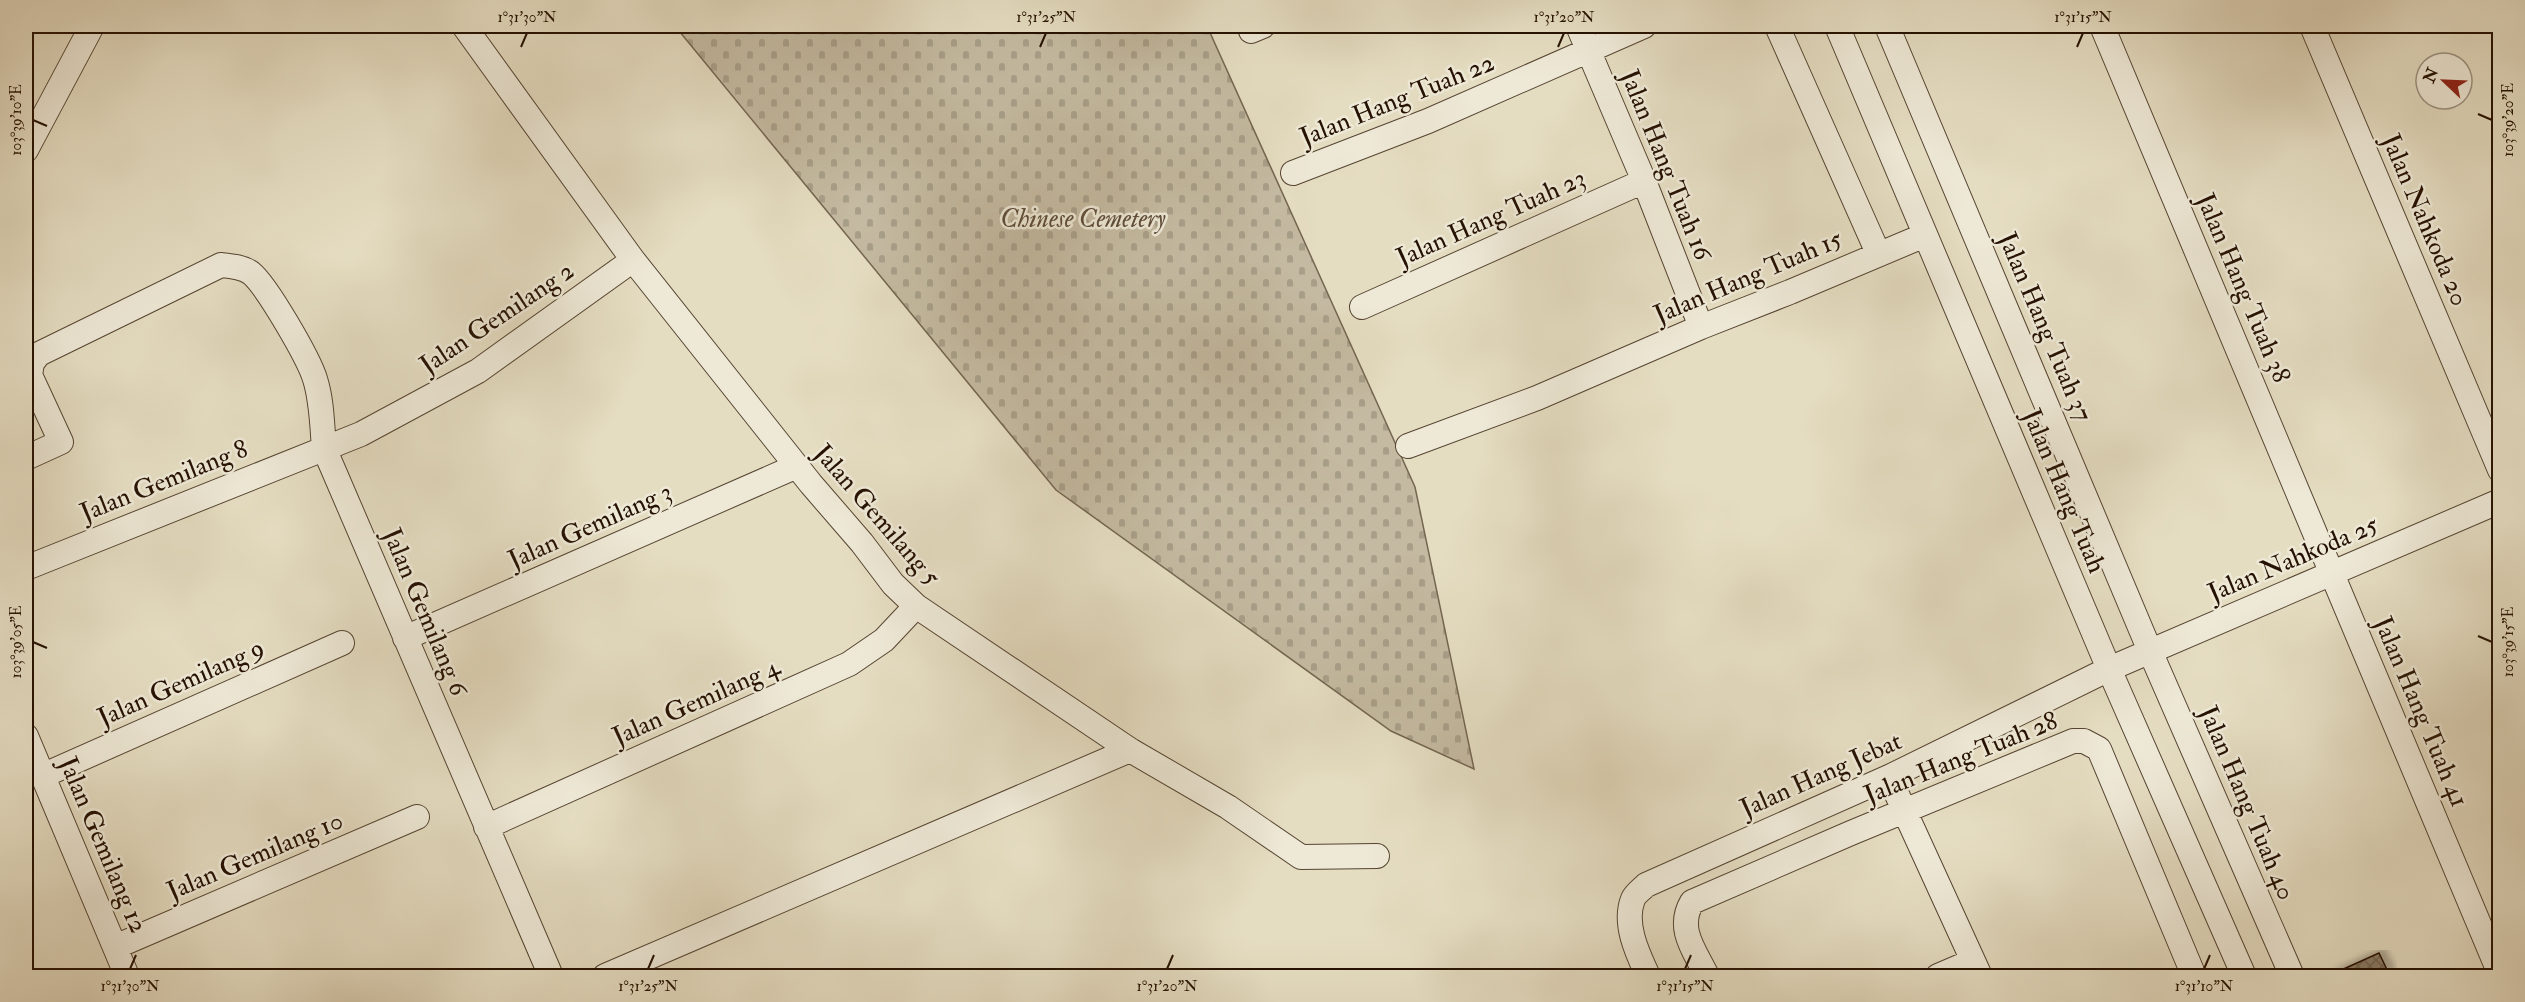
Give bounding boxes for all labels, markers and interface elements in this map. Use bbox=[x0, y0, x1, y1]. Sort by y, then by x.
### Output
text: 1°31'30"N bbox=[497, 8, 557, 27]
text: 1°31'25"N bbox=[1016, 8, 1076, 27]
text: 1°31'20"N bbox=[1534, 8, 1595, 27]
text: 1°31'15"N bbox=[2054, 8, 2112, 27]
street label: Jalan Hang Tuah 22 bbox=[1294, 46, 1499, 154]
north arrow bbox=[2414, 51, 2474, 111]
street label: Jalan Hang Tuah 16 bbox=[1613, 64, 1720, 267]
text: N bbox=[2419, 64, 2443, 87]
text: 103°39'20"E bbox=[2499, 83, 2518, 157]
text: 103°39'10"E bbox=[7, 84, 26, 156]
street label: Jalan Nahkoda 20 bbox=[2374, 128, 2476, 311]
street label: Jalan Hang Tuah 23 bbox=[1391, 162, 1590, 274]
street label: Jalan Hang Tuah 38 bbox=[2188, 188, 2297, 387]
park label: Chinese Cemetery bbox=[1000, 203, 1166, 235]
street label: Jalan Hang Tuah 15 bbox=[1648, 223, 1847, 331]
street label: Jalan Hang Tuah 37 bbox=[1990, 227, 2099, 426]
street label: Jalan Gemilang 2 bbox=[413, 255, 580, 382]
street label: Jalan Hang Tuah bbox=[2015, 403, 2113, 578]
street label: Jalan Gemilang 8 bbox=[75, 433, 252, 530]
street label: Jalan Gemilang 5 bbox=[806, 437, 948, 593]
street label: Jalan Gemilang 3 bbox=[502, 476, 677, 577]
street label: Jalan Nahkoda 25 bbox=[2202, 509, 2383, 610]
street label: Jalan Gemilang 6 bbox=[375, 523, 475, 702]
text: 103°39'05"E bbox=[7, 605, 26, 678]
text: 103°39'15"E bbox=[2499, 607, 2518, 677]
street label: Jalan Hang Tuah 41 bbox=[2366, 611, 2476, 812]
street label: Jalan Gemilang 9 bbox=[92, 632, 269, 734]
street label: Jalan Gemilang 4 bbox=[606, 650, 786, 754]
street label: Jalan Hang Tuah 40 bbox=[2191, 700, 2302, 905]
street label: Jalan Hang Tuah 28 bbox=[1859, 705, 2062, 812]
street label: Jalan Hang Jebat bbox=[1734, 725, 1907, 825]
street label: Jalan Gemilang 12 bbox=[51, 751, 154, 938]
street label: Jalan Gemilang 10 bbox=[161, 805, 348, 908]
text: 1°31'30"N bbox=[100, 977, 160, 996]
text: 1°31'25"N bbox=[618, 977, 678, 996]
text: 1°31'20"N bbox=[1137, 977, 1198, 996]
text: 1°31'15"N bbox=[1656, 977, 1714, 996]
text: 1°31'10"N bbox=[2175, 977, 2234, 996]

